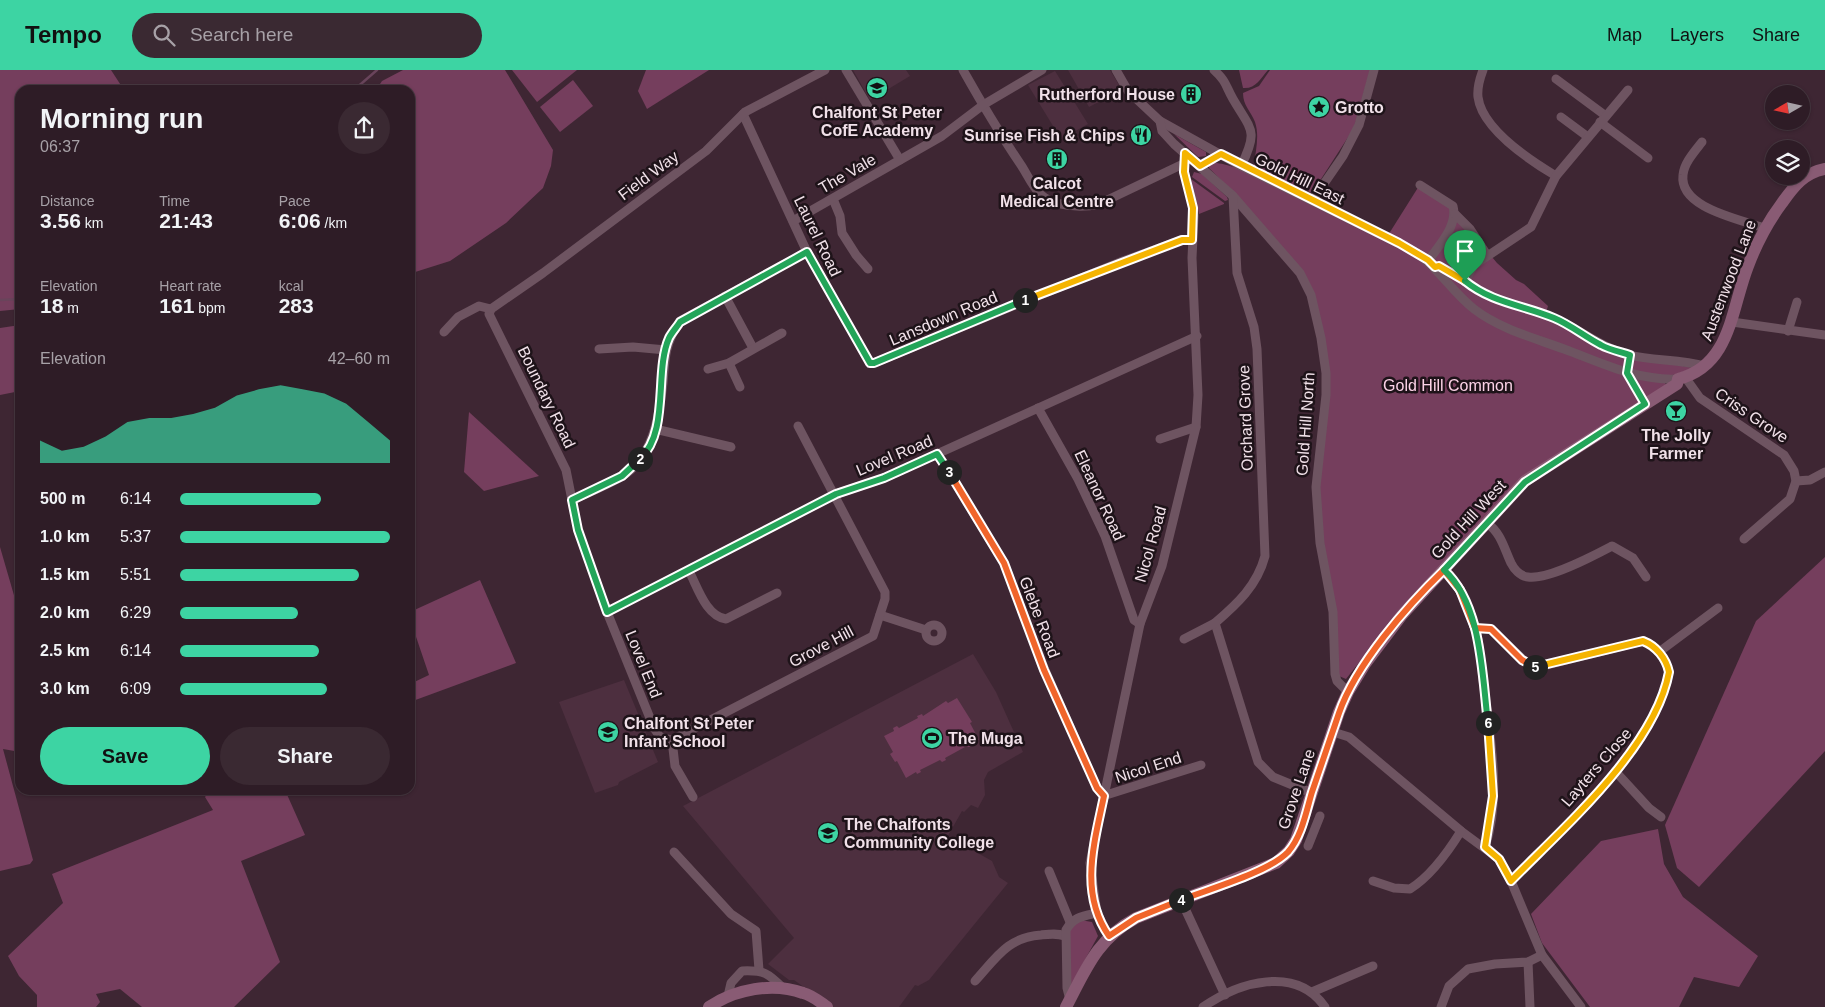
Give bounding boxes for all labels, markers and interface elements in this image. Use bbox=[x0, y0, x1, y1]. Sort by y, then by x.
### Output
search box bbox=[132, 13, 482, 58]
text: Tempo bbox=[25, 21, 102, 48]
icon: search bbox=[150, 21, 178, 49]
text: Search here bbox=[190, 24, 293, 45]
text: Map bbox=[1607, 25, 1642, 45]
text: Layers bbox=[1670, 25, 1724, 45]
text: Share bbox=[1752, 25, 1800, 45]
school or university icon: Chalfont St Peter CofE Academy bbox=[865, 76, 889, 100]
building icon: Rutherford House bbox=[1179, 82, 1203, 106]
north arrow bbox=[1765, 85, 1810, 130]
map controls bbox=[1765, 85, 1810, 185]
place label: Rutherford House bbox=[1039, 86, 1175, 103]
place icon: Grotto bbox=[1307, 95, 1331, 119]
place label: Grotto bbox=[1335, 99, 1384, 116]
button: share bbox=[338, 102, 390, 154]
text: Morning run bbox=[40, 103, 203, 134]
place label: Chalfont St Peter CofE Academy bbox=[812, 104, 942, 139]
restaurant icon: Sunrise Fish & Chips bbox=[1129, 123, 1153, 147]
place label: Sunrise Fish & Chips bbox=[964, 127, 1125, 144]
text: 06:37 bbox=[40, 138, 80, 155]
button: layers bbox=[1765, 140, 1810, 185]
street label: Field Way bbox=[615, 147, 682, 203]
building icon: Calcot Medical Centre bbox=[1045, 147, 1069, 171]
street label: The Vale bbox=[816, 150, 879, 197]
street label: Gold Hill East bbox=[1252, 150, 1348, 208]
place label: Calcot Medical Centre bbox=[1000, 175, 1114, 210]
text: Distance bbox=[40, 193, 94, 209]
text: Time bbox=[159, 193, 190, 209]
text: Pace bbox=[279, 193, 311, 209]
street label: Laurel Road bbox=[791, 193, 844, 279]
text: 3.56 bbox=[40, 209, 81, 232]
text: 21:43 bbox=[159, 209, 213, 232]
text: 6:06 bbox=[279, 209, 321, 232]
text: km bbox=[81, 215, 103, 231]
text: /km bbox=[321, 215, 347, 231]
street label: Austenwood Lane bbox=[1698, 217, 1759, 343]
pin bbox=[1444, 230, 1486, 281]
icon: arrive bbox=[1451, 237, 1479, 265]
text: Elevation bbox=[40, 278, 98, 294]
text: Heart rate bbox=[159, 278, 222, 294]
text: kcal bbox=[279, 278, 304, 294]
street label: Lansdown Road bbox=[887, 288, 1000, 349]
pin: 1 bbox=[1012, 288, 1038, 312]
text: 1 bbox=[1022, 292, 1029, 308]
text: 18 bbox=[40, 294, 63, 317]
text: 161 bbox=[159, 294, 194, 317]
text: 283 bbox=[279, 294, 314, 317]
text: m bbox=[63, 300, 79, 316]
text: bpm bbox=[194, 300, 226, 316]
street label: Boundary Road bbox=[515, 344, 579, 451]
text: Elevation bbox=[40, 350, 106, 367]
text: 42–60 m bbox=[328, 350, 390, 367]
street label: Orchard Grove bbox=[1235, 365, 1256, 471]
street label: Gold Hill North bbox=[1293, 372, 1318, 477]
park label: Gold Hill Common bbox=[1383, 377, 1513, 394]
street label: Criss Grove bbox=[1712, 385, 1792, 446]
bar icon: The Jolly Farmer bbox=[1664, 399, 1688, 423]
place label: The Jolly Farmer bbox=[1641, 427, 1711, 462]
street label: Lovel Road bbox=[854, 432, 935, 479]
pin: 2 bbox=[628, 446, 652, 472]
street label: Eleanor Road bbox=[1071, 447, 1128, 543]
text: 2 bbox=[637, 451, 644, 467]
pin: 3 bbox=[936, 460, 962, 484]
text: 3 bbox=[946, 464, 953, 480]
street label: Gold Hill West bbox=[1428, 476, 1509, 562]
text: 500 m bbox=[40, 490, 85, 507]
text: 6:14 bbox=[120, 490, 151, 507]
street label: Nicol Road bbox=[1132, 504, 1169, 584]
text: 1.0 km bbox=[40, 528, 90, 545]
text: 5:37 bbox=[120, 528, 151, 545]
text: 1.5 km bbox=[40, 566, 90, 583]
text: 5:51 bbox=[120, 566, 151, 583]
street label: Glebe Road bbox=[1016, 574, 1063, 660]
text: 2.0 km bbox=[40, 604, 90, 621]
text: 6:29 bbox=[120, 604, 151, 621]
street label: Grove Hill bbox=[786, 622, 856, 670]
street label: Lovel End bbox=[622, 628, 665, 700]
text: 2.5 km bbox=[40, 642, 90, 659]
text: 6:14 bbox=[120, 642, 151, 659]
pin: 5 bbox=[1522, 654, 1548, 680]
text: 5 bbox=[1532, 659, 1539, 675]
text: 3.0 km bbox=[40, 680, 90, 697]
text: 6:09 bbox=[120, 680, 151, 697]
pin: 6 bbox=[1476, 710, 1500, 736]
place label: Chalfont St Peter Infant School bbox=[624, 715, 754, 750]
text: 6 bbox=[1485, 715, 1492, 731]
school or university icon: Chalfont St Peter Infant School bbox=[596, 720, 620, 744]
street label: Layters Close bbox=[1558, 725, 1635, 810]
sports icon: The Muga bbox=[920, 726, 944, 750]
button: Save bbox=[40, 727, 210, 785]
button: Share bbox=[220, 727, 390, 785]
place label: The Muga bbox=[948, 730, 1023, 747]
street label: Grove Lane bbox=[1275, 747, 1318, 831]
street label: Nicol End bbox=[1113, 749, 1183, 786]
place label: The Chalfonts Community College bbox=[844, 816, 994, 851]
school or university icon: The Chalfonts Community College bbox=[816, 821, 840, 845]
pin: 4 bbox=[1168, 888, 1194, 912]
text: 4 bbox=[1178, 892, 1185, 908]

